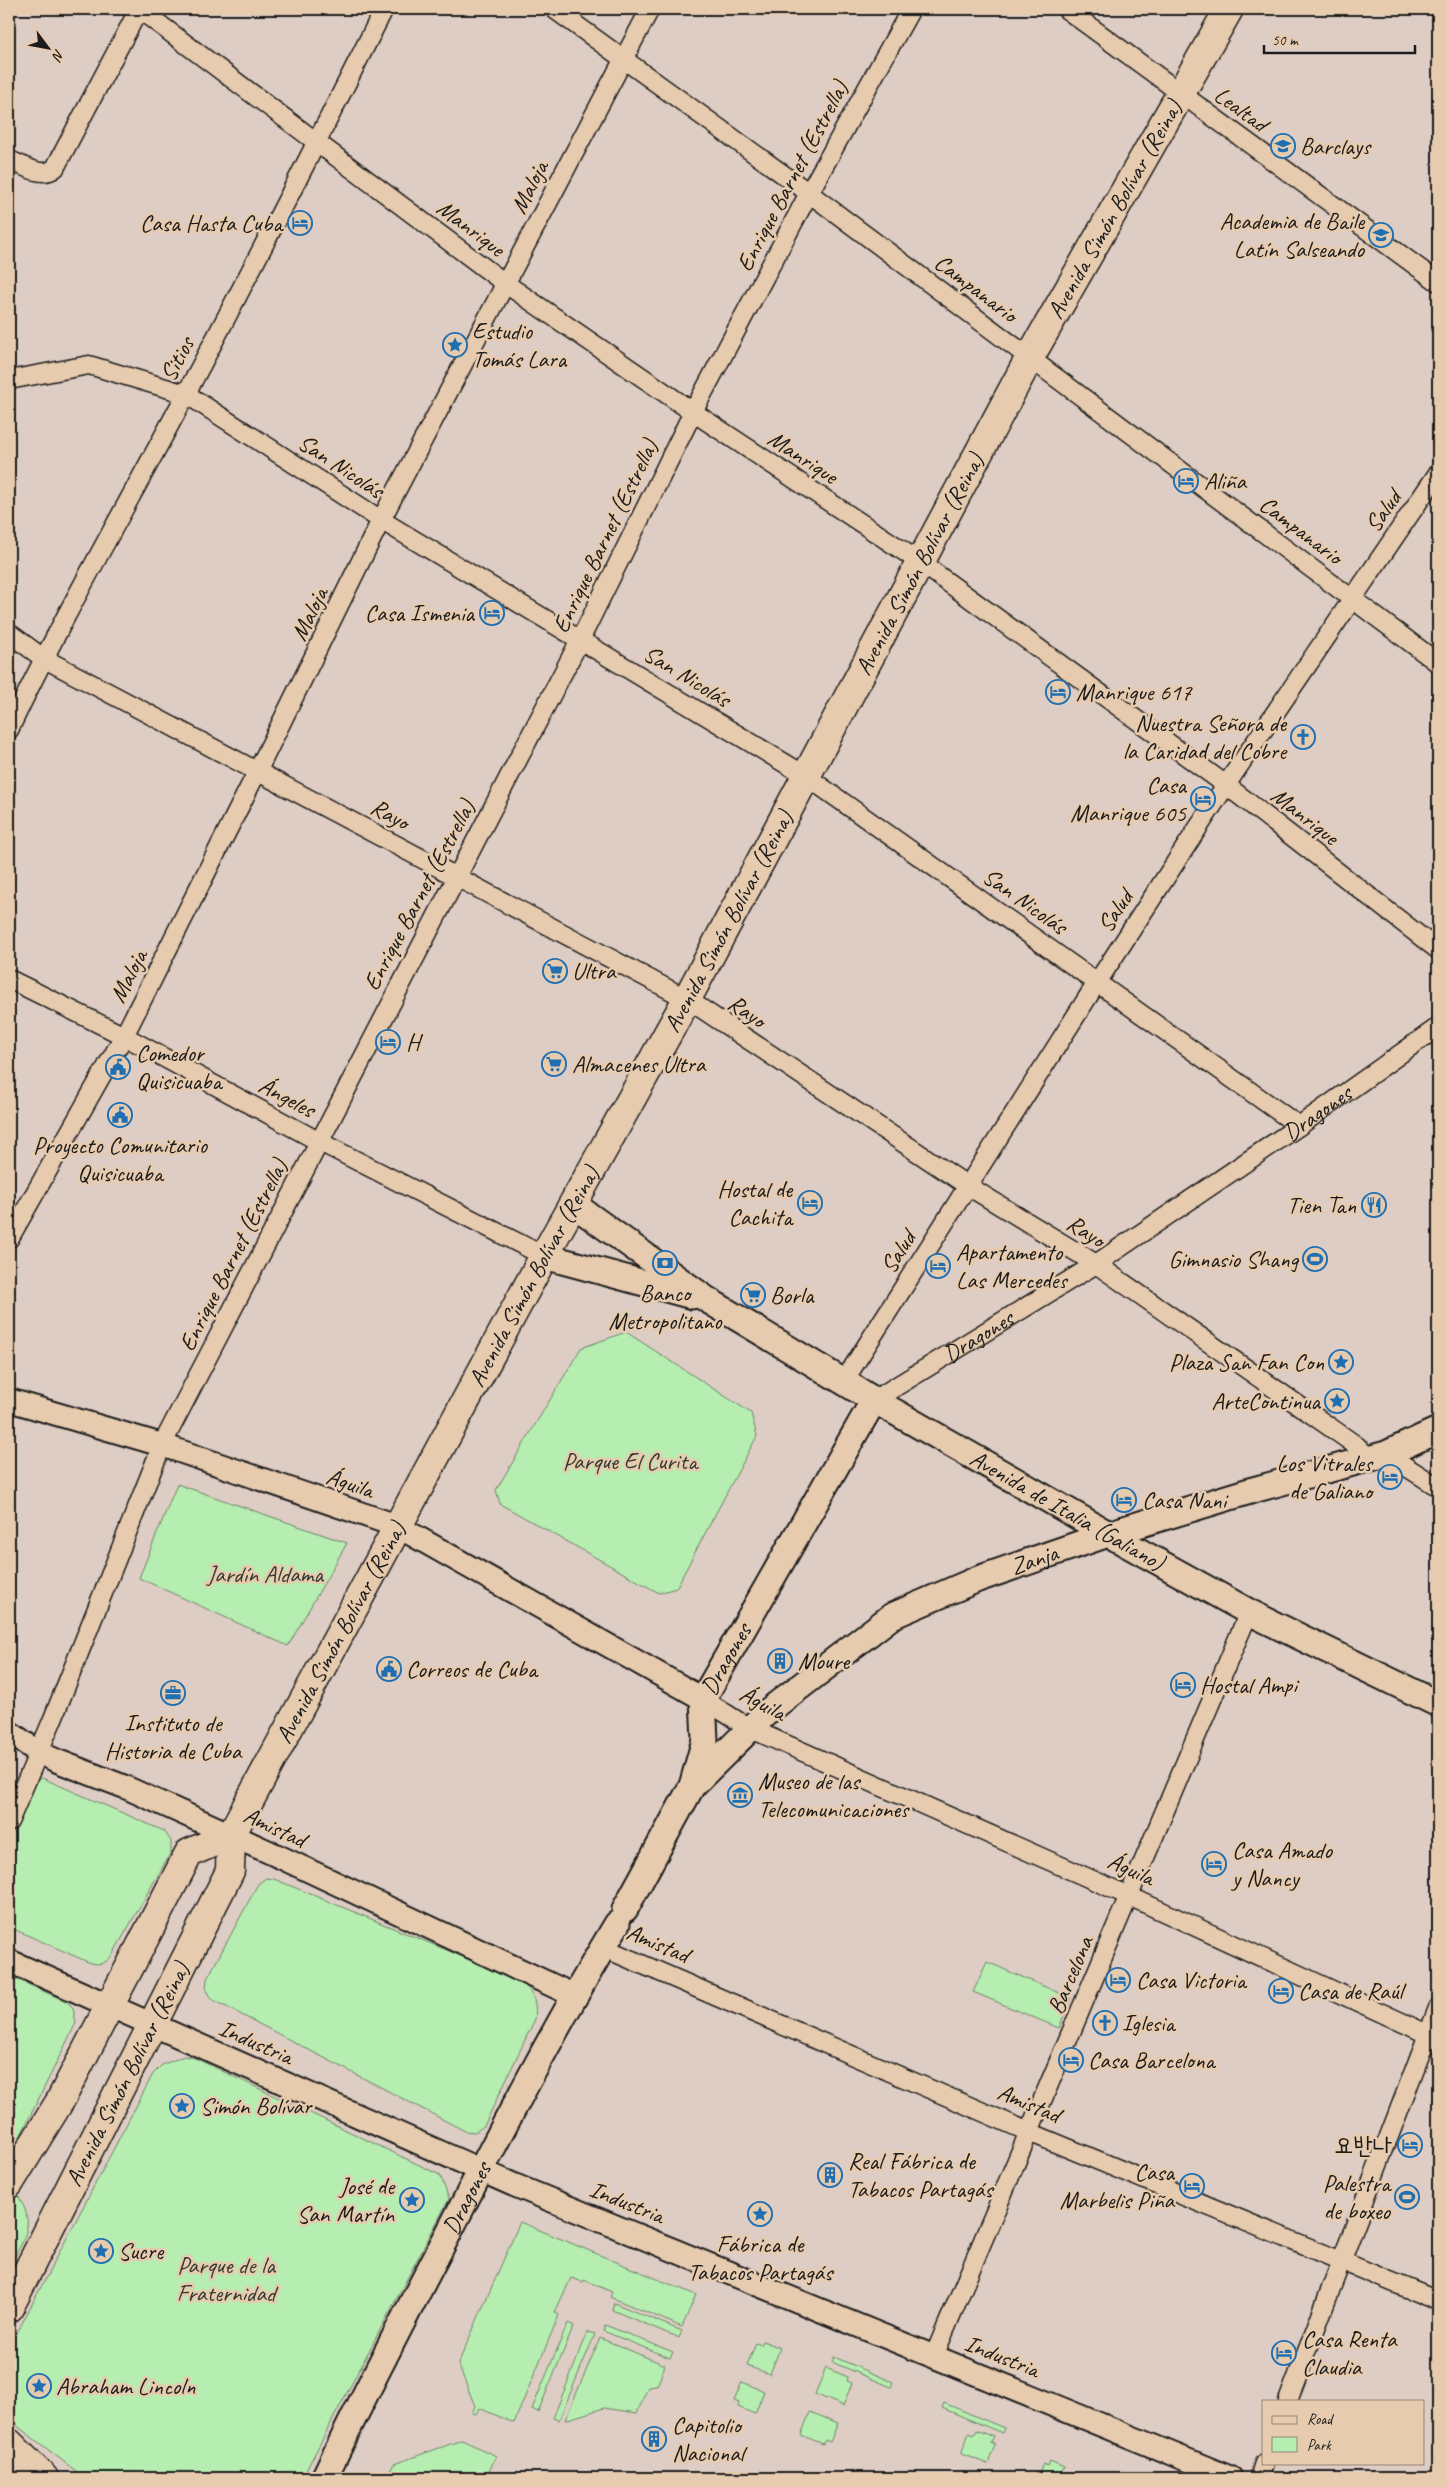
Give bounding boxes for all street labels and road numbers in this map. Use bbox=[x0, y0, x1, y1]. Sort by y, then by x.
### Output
street label: Enrique Barnet (Estrella) bbox=[729, 75, 855, 276]
street label: Lealtad bbox=[1208, 80, 1277, 141]
street label: Avenida Simón Bolívar (Reina) bbox=[1040, 94, 1189, 324]
street label: Maloja bbox=[503, 154, 556, 218]
street label: Manrique bbox=[431, 193, 513, 265]
street label: Campanario bbox=[929, 247, 1026, 330]
street label: Sitios bbox=[153, 330, 202, 386]
street label: Manrique bbox=[762, 423, 845, 492]
street label: San Nicolás bbox=[292, 427, 392, 506]
street label: Enrique Barnet (Estrella) bbox=[545, 434, 665, 637]
street label: Avenida Simón Bolívar (Reina) bbox=[848, 447, 991, 680]
street label: Salud bbox=[1358, 481, 1410, 538]
street label: Campanario bbox=[1254, 489, 1351, 572]
street label: Maloja bbox=[283, 581, 335, 645]
street label: San Nicolás bbox=[638, 638, 738, 715]
street label: Manrique bbox=[1265, 780, 1346, 853]
street label: Rayo bbox=[366, 792, 417, 838]
street label: Enrique Barnet (Estrella) bbox=[356, 794, 482, 995]
street label: Avenida Simón Bolívar (Reina) bbox=[657, 804, 800, 1037]
street label: San Nicolás bbox=[977, 861, 1075, 942]
street label: Salud bbox=[1090, 881, 1142, 938]
street label: Maloja bbox=[102, 943, 155, 1007]
street label: Rayo bbox=[722, 988, 774, 1036]
street label: Ángeles bbox=[254, 1070, 323, 1125]
street label: Dragones bbox=[1277, 1077, 1359, 1148]
street label: Enrique Barnet (Estrella) bbox=[172, 1153, 295, 1356]
street label: Avenida Simón Bolívar (Reina) bbox=[461, 1160, 607, 1392]
street label: Rayo bbox=[1061, 1208, 1113, 1255]
street label: Salud bbox=[874, 1222, 924, 1279]
street label: Dragones bbox=[937, 1302, 1021, 1369]
street label: Avenida de Italia (Galiano) bbox=[965, 1443, 1171, 1578]
street label: Águila bbox=[322, 1461, 380, 1506]
street label: Avenida Simón Bolívar (Reina) bbox=[269, 1516, 413, 1748]
street label: Zanja bbox=[1007, 1537, 1063, 1582]
street label: Dragones bbox=[694, 1616, 759, 1700]
street label: Águila bbox=[735, 1679, 793, 1728]
street label: Amistad bbox=[239, 1800, 314, 1856]
street label: Águila bbox=[1103, 1846, 1161, 1893]
street label: Amistad bbox=[622, 1916, 697, 1971]
street label: Barcelona bbox=[1040, 1930, 1100, 2018]
street label: Avenida Simón Bolívar (Reina) bbox=[58, 1956, 197, 2191]
street label: Industria bbox=[214, 2013, 300, 2072]
street label: Amistad bbox=[993, 2076, 1068, 2131]
street label: Dragones bbox=[435, 2155, 499, 2239]
street label: Industria bbox=[585, 2174, 671, 2231]
street label: Industria bbox=[960, 2328, 1046, 2385]

